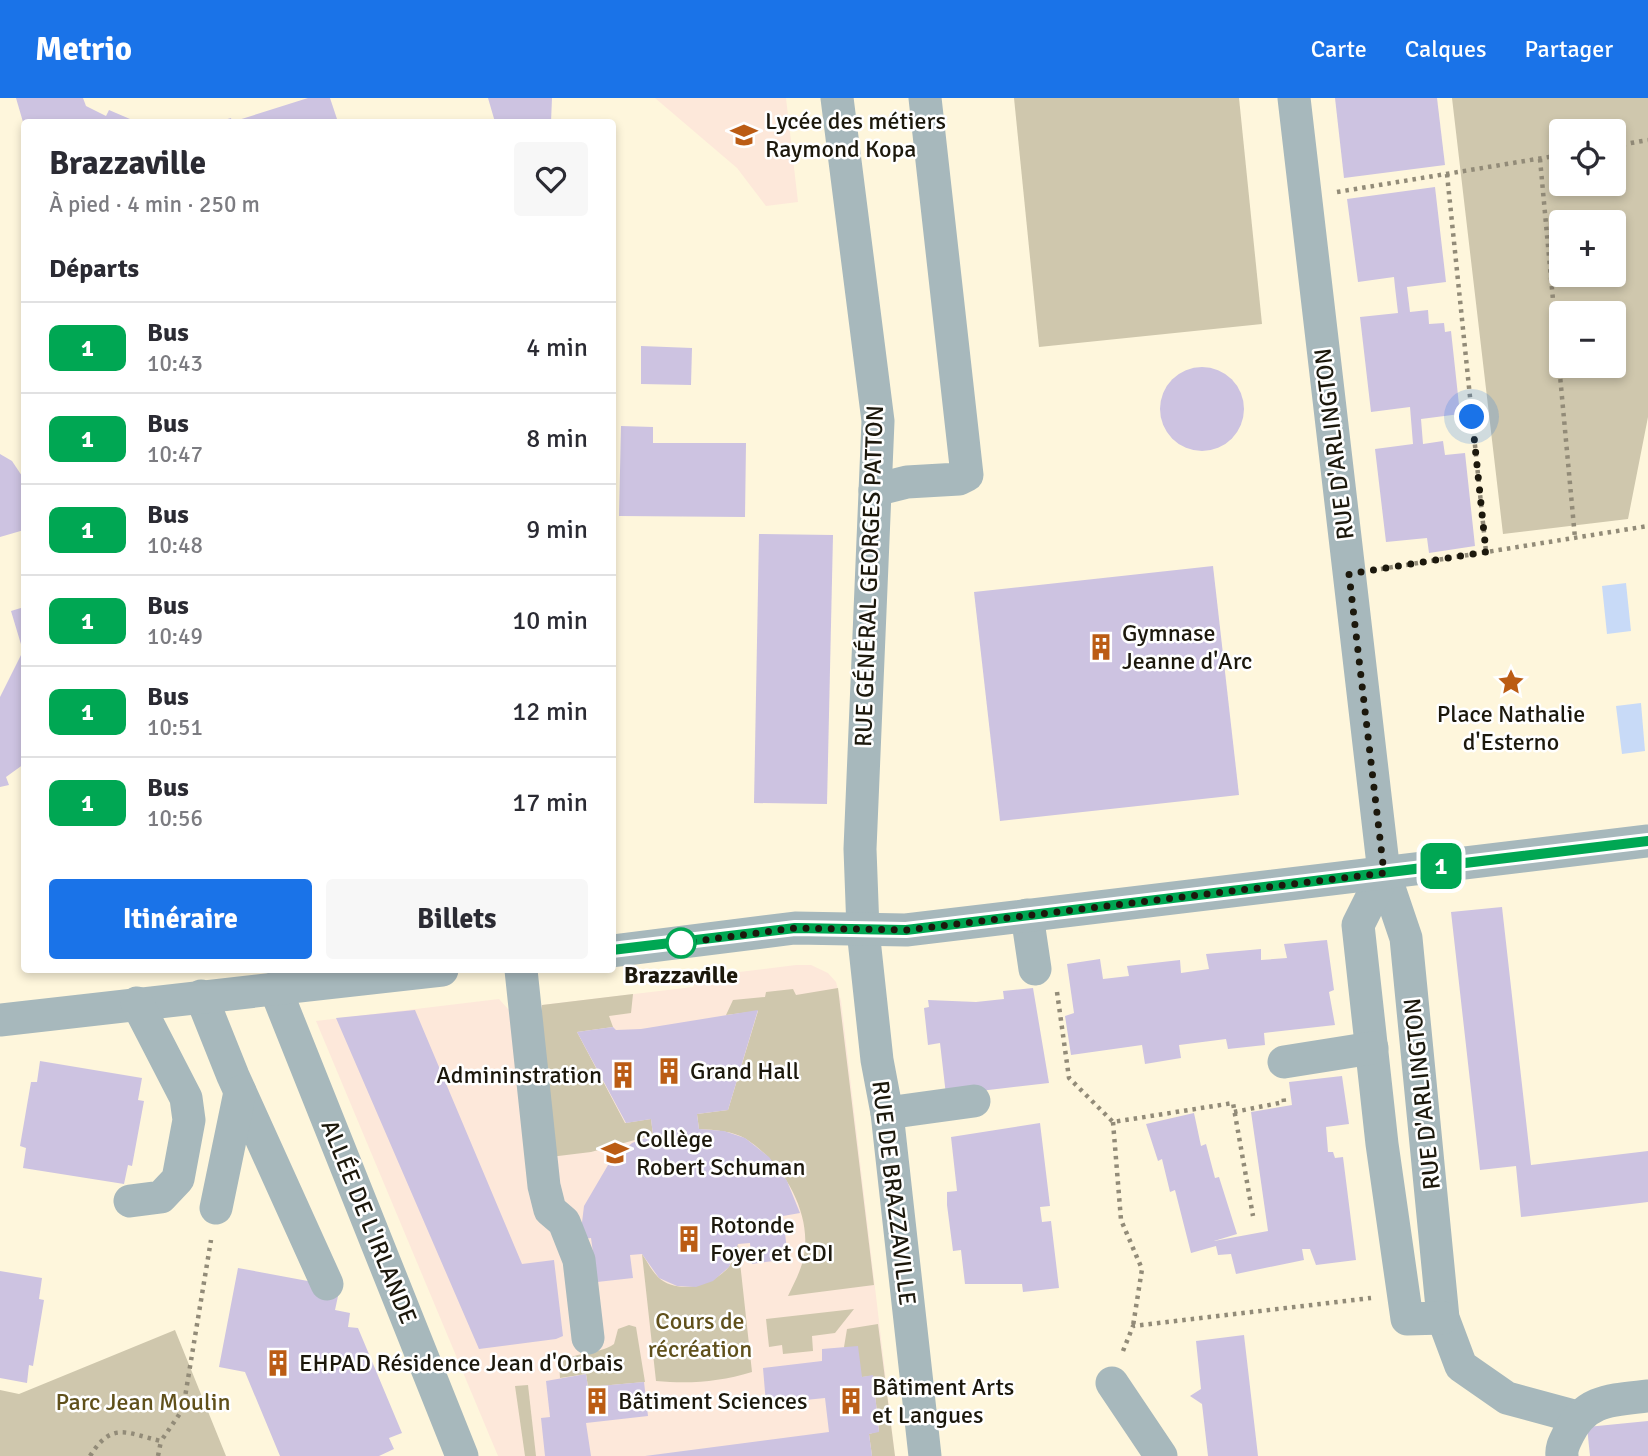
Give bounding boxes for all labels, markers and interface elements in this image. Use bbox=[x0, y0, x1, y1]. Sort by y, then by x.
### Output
text: Metrio bbox=[35, 29, 132, 70]
text: Carte bbox=[1311, 34, 1367, 64]
text: Calques bbox=[1405, 34, 1486, 64]
text: Partager bbox=[1524, 34, 1613, 64]
place label: Lycée des métiers Raymond Kopa bbox=[765, 106, 946, 164]
map controls bbox=[1549, 119, 1626, 378]
button: locate bbox=[1549, 119, 1626, 196]
school or university icon: Lycée des métiers Raymond Kopa bbox=[729, 120, 759, 150]
button: heart bbox=[514, 142, 588, 216]
text: Brazzaville bbox=[49, 143, 206, 184]
text: À pied · 4 min · 250 m bbox=[49, 190, 260, 219]
button: + bbox=[1549, 210, 1626, 287]
text: Départs bbox=[49, 253, 139, 285]
button: − bbox=[1549, 301, 1626, 378]
text: Bus bbox=[147, 317, 189, 349]
text: 4 min bbox=[526, 332, 588, 364]
text: 1 bbox=[81, 333, 94, 363]
street label: RUE D'ARLINGTON bbox=[1307, 346, 1361, 542]
text: 10:43 bbox=[147, 349, 203, 378]
your location bbox=[1454, 399, 1489, 434]
street label: RUE GÉNÉRAL GEORGES PATTON bbox=[848, 405, 890, 747]
text: Bus bbox=[147, 408, 189, 440]
text: 8 min bbox=[526, 423, 588, 455]
text: 1 bbox=[81, 424, 94, 454]
text: 10:47 bbox=[147, 440, 203, 469]
text: Bus bbox=[147, 499, 189, 531]
text: 9 min bbox=[526, 514, 588, 546]
text: 1 bbox=[81, 515, 94, 545]
text: 10:48 bbox=[147, 531, 203, 560]
text: Bus bbox=[147, 590, 189, 622]
text: 10 min bbox=[512, 605, 588, 637]
text: 1 bbox=[81, 606, 94, 636]
place label: Gymnase Jeanne d'Arc bbox=[1122, 618, 1252, 676]
text: 10:49 bbox=[147, 622, 203, 651]
building icon: Gymnase Jeanne d'Arc bbox=[1086, 632, 1116, 662]
place icon: Place Nathalie d'Esterno bbox=[1496, 667, 1526, 697]
text: Bus bbox=[147, 681, 189, 713]
text: 12 min bbox=[512, 696, 588, 728]
text: 1 bbox=[81, 697, 94, 727]
place label: Place Nathalie d'Esterno bbox=[1437, 699, 1585, 757]
text: 10:51 bbox=[147, 713, 203, 742]
text: Bus bbox=[147, 772, 189, 804]
text: 17 min bbox=[512, 787, 588, 819]
text: 1 bbox=[81, 788, 94, 818]
text: 10:56 bbox=[147, 804, 203, 833]
line badge: 1 bbox=[1418, 843, 1464, 889]
text: 1 bbox=[1435, 851, 1447, 881]
button: Itinéraire bbox=[49, 879, 312, 959]
button: Billets bbox=[326, 879, 588, 959]
marker: Brazzaville bbox=[666, 928, 696, 958]
place label: Brazzaville bbox=[624, 960, 738, 990]
street label: RUE D'ARLINGTON bbox=[1397, 997, 1447, 1191]
building icon: Grand Hall bbox=[654, 1056, 684, 1086]
place label: Grand Hall bbox=[690, 1056, 800, 1086]
place label: Admininstration bbox=[436, 1060, 602, 1090]
building icon: Admininstration bbox=[608, 1060, 638, 1090]
street label: RUE DE BRAZZAVILLE bbox=[865, 1079, 923, 1307]
street label: ALLÉE DE L'IRLANDE bbox=[314, 1116, 424, 1328]
place label: Collège Robert Schuman bbox=[636, 1124, 806, 1182]
school or university icon: Collège Robert Schuman bbox=[600, 1138, 630, 1168]
place label: Rotonde Foyer et CDI bbox=[710, 1210, 834, 1268]
building icon: Rotonde Foyer et CDI bbox=[674, 1224, 704, 1254]
park label: Cours de récréation bbox=[648, 1306, 752, 1364]
building icon: EHPAD Résidence Jean d'Orbais bbox=[263, 1348, 293, 1378]
place label: EHPAD Résidence Jean d'Orbais bbox=[299, 1348, 623, 1378]
place label: Bâtiment Arts et Langues bbox=[872, 1372, 1014, 1430]
building icon: Bâtiment Sciences bbox=[582, 1386, 612, 1416]
place label: Bâtiment Sciences bbox=[618, 1386, 808, 1416]
building icon: Bâtiment Arts et Langues bbox=[836, 1386, 866, 1416]
park label: Parc Jean Moulin bbox=[55, 1387, 231, 1417]

